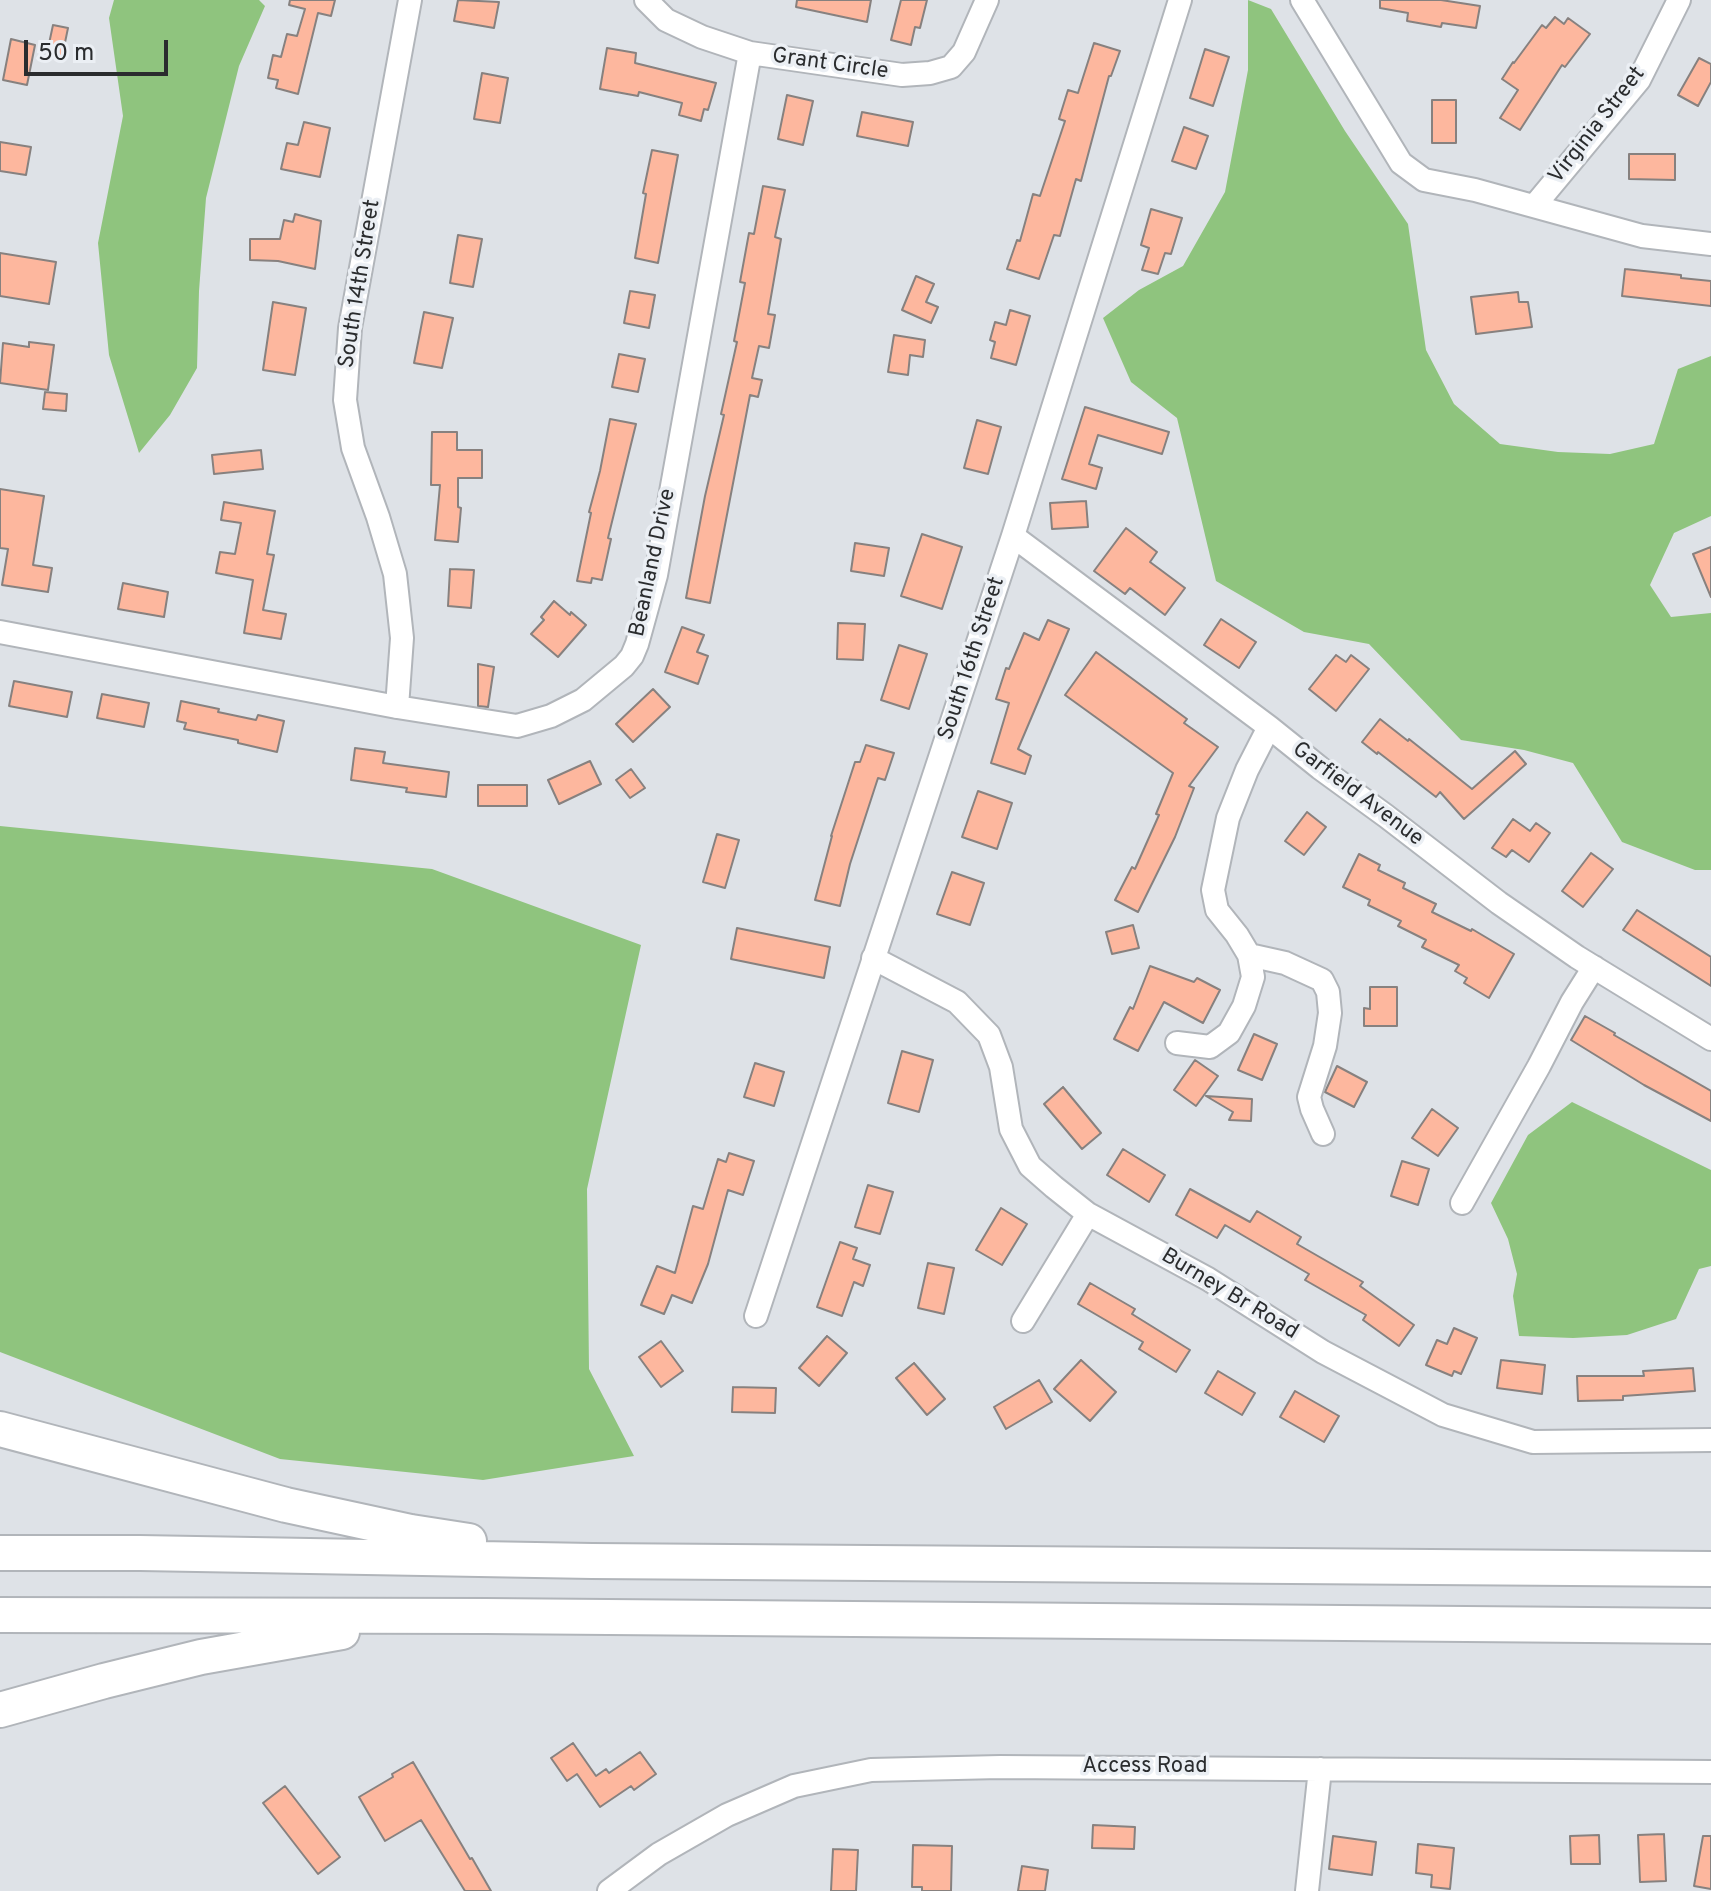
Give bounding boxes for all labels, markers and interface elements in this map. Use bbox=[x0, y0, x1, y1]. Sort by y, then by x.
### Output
scale bar bbox=[28, 24, 172, 74]
text: 50 m bbox=[38, 39, 94, 69]
street label: Grant Circle bbox=[770, 44, 890, 86]
street label: Virginia Street bbox=[1544, 62, 1652, 190]
street label: South 14th Street bbox=[335, 198, 387, 370]
street label: Beanland Drive bbox=[625, 487, 683, 639]
street label: South 16th Street bbox=[934, 574, 1012, 744]
street label: Garfield Avenue bbox=[1286, 737, 1428, 853]
street label: Burney Br Road bbox=[1156, 1244, 1302, 1346]
street label: Access Road bbox=[1082, 1755, 1208, 1781]

